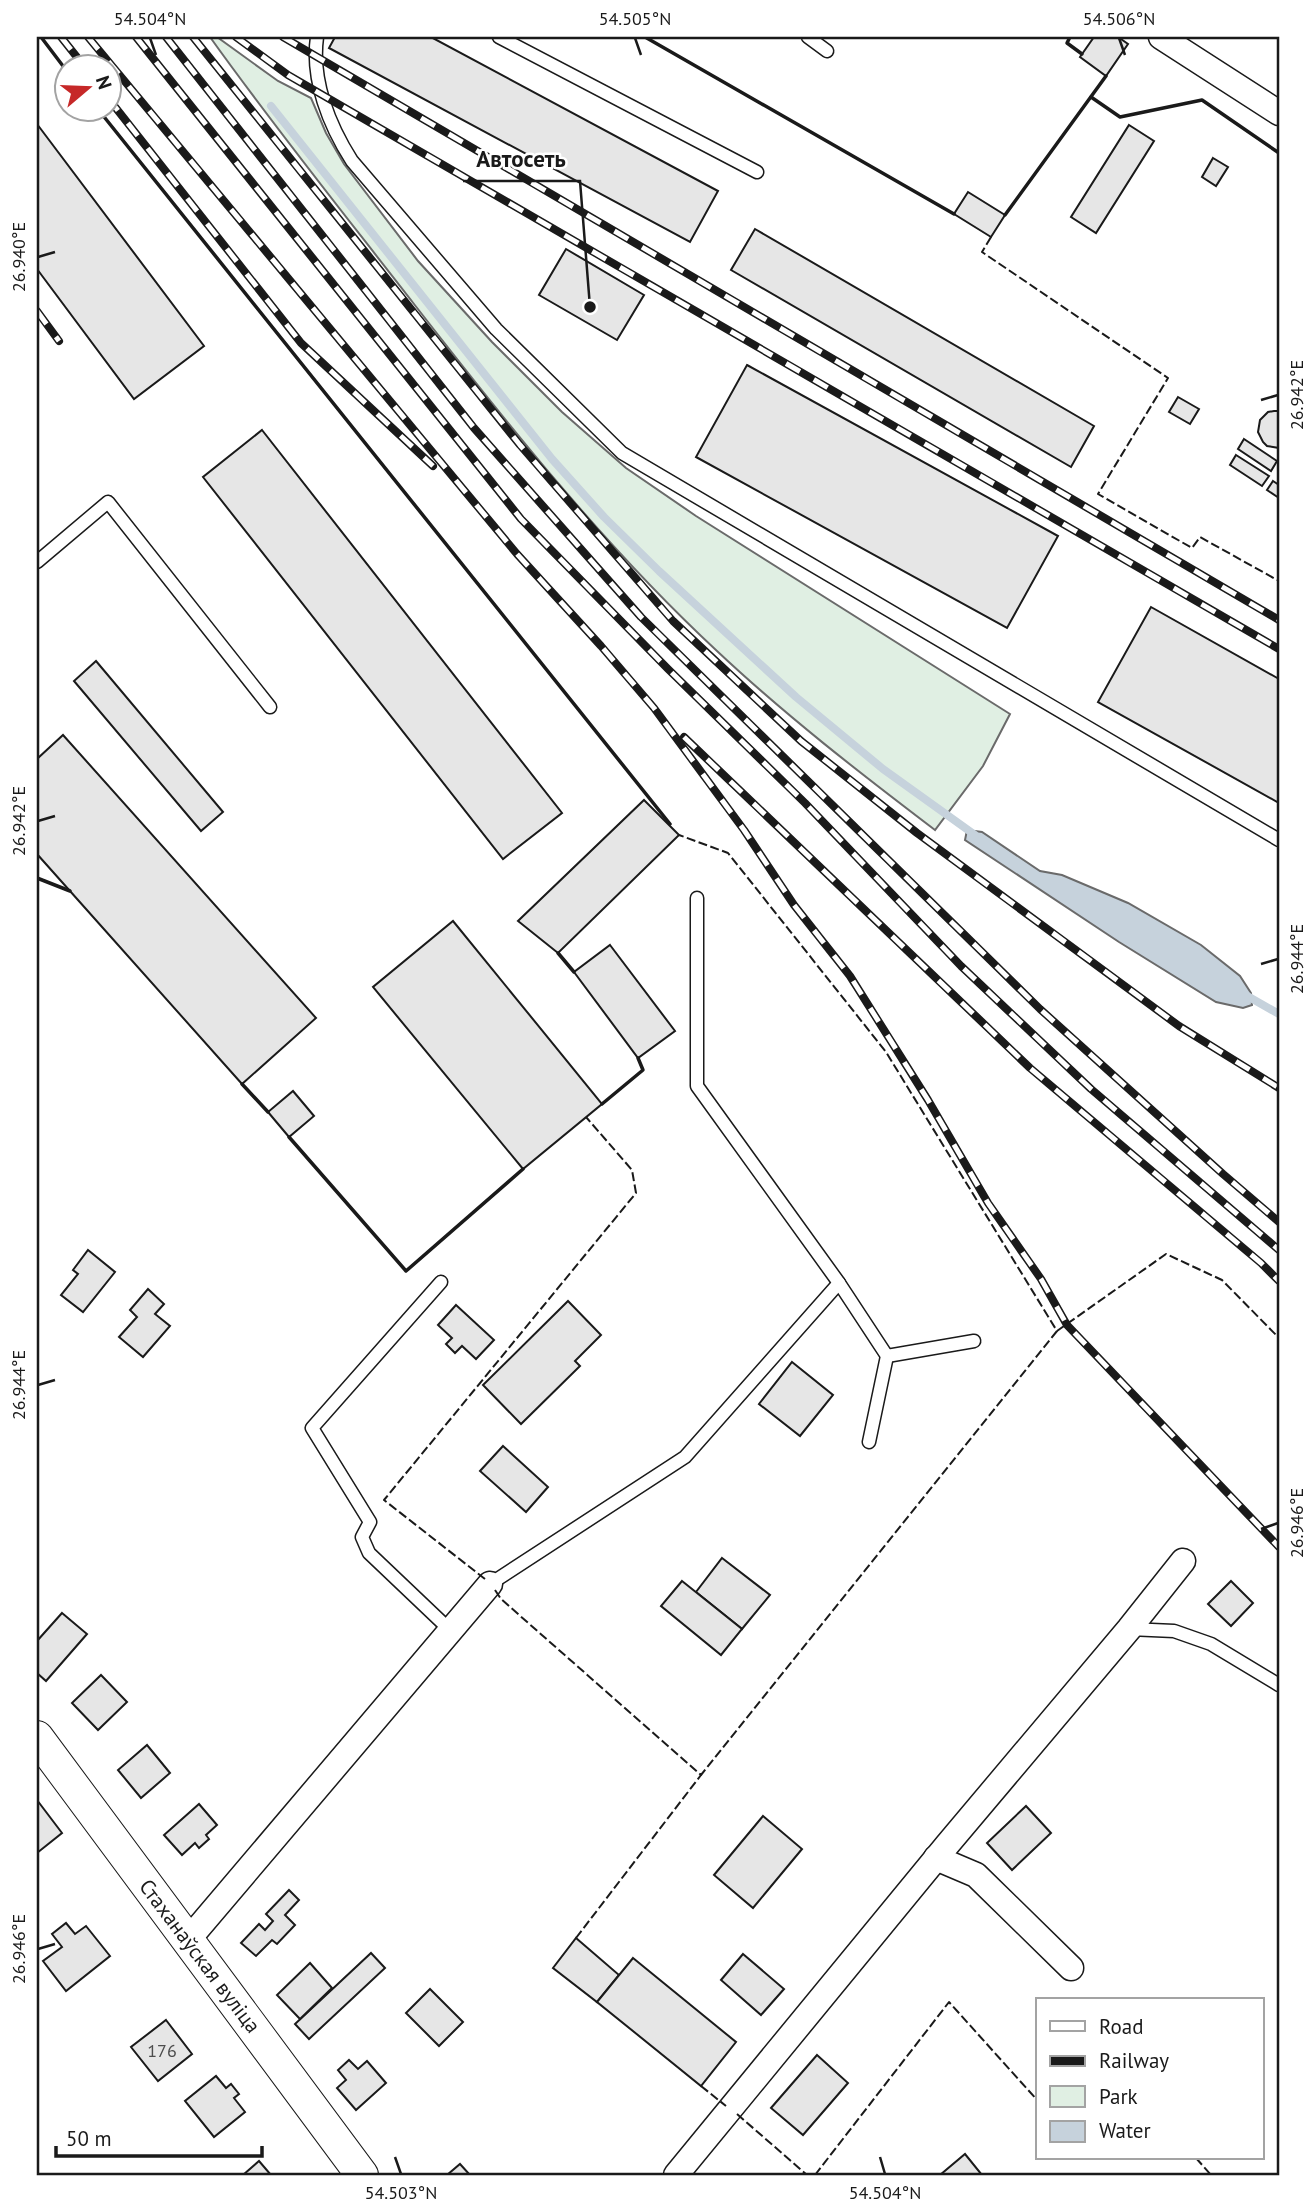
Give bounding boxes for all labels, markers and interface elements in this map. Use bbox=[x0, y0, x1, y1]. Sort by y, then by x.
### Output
text: 54.504°N bbox=[114, 7, 186, 30]
text: 54.505°N bbox=[599, 7, 671, 30]
text: 54.506°N bbox=[1083, 7, 1155, 30]
north arrow bbox=[52, 52, 122, 122]
text: N bbox=[91, 73, 117, 92]
callout: Автосеть bbox=[463, 137, 580, 181]
text: Автосеть bbox=[476, 144, 566, 173]
text: 26.940°E bbox=[7, 222, 30, 292]
text: 26.942°E bbox=[1285, 360, 1308, 430]
text: 26.942°E bbox=[7, 786, 30, 856]
text: 26.944°E bbox=[1285, 924, 1308, 994]
text: 26.944°E bbox=[7, 1350, 30, 1420]
text: 26.946°E bbox=[1285, 1488, 1308, 1558]
street label: Стаханаўская вуліца bbox=[133, 1874, 267, 2038]
text: 26.946°E bbox=[7, 1914, 30, 1984]
legend bbox=[1036, 1998, 1264, 2160]
text: Road bbox=[1099, 2013, 1143, 2040]
house number: 176 bbox=[147, 2039, 177, 2062]
text: Railway bbox=[1099, 2047, 1169, 2074]
text: Park bbox=[1099, 2083, 1138, 2110]
scale bar bbox=[56, 2114, 262, 2158]
text: Water bbox=[1099, 2117, 1151, 2144]
text: 50 m bbox=[66, 2125, 112, 2152]
text: 54.503°N bbox=[365, 2181, 437, 2204]
text: 54.504°N bbox=[849, 2181, 921, 2204]

